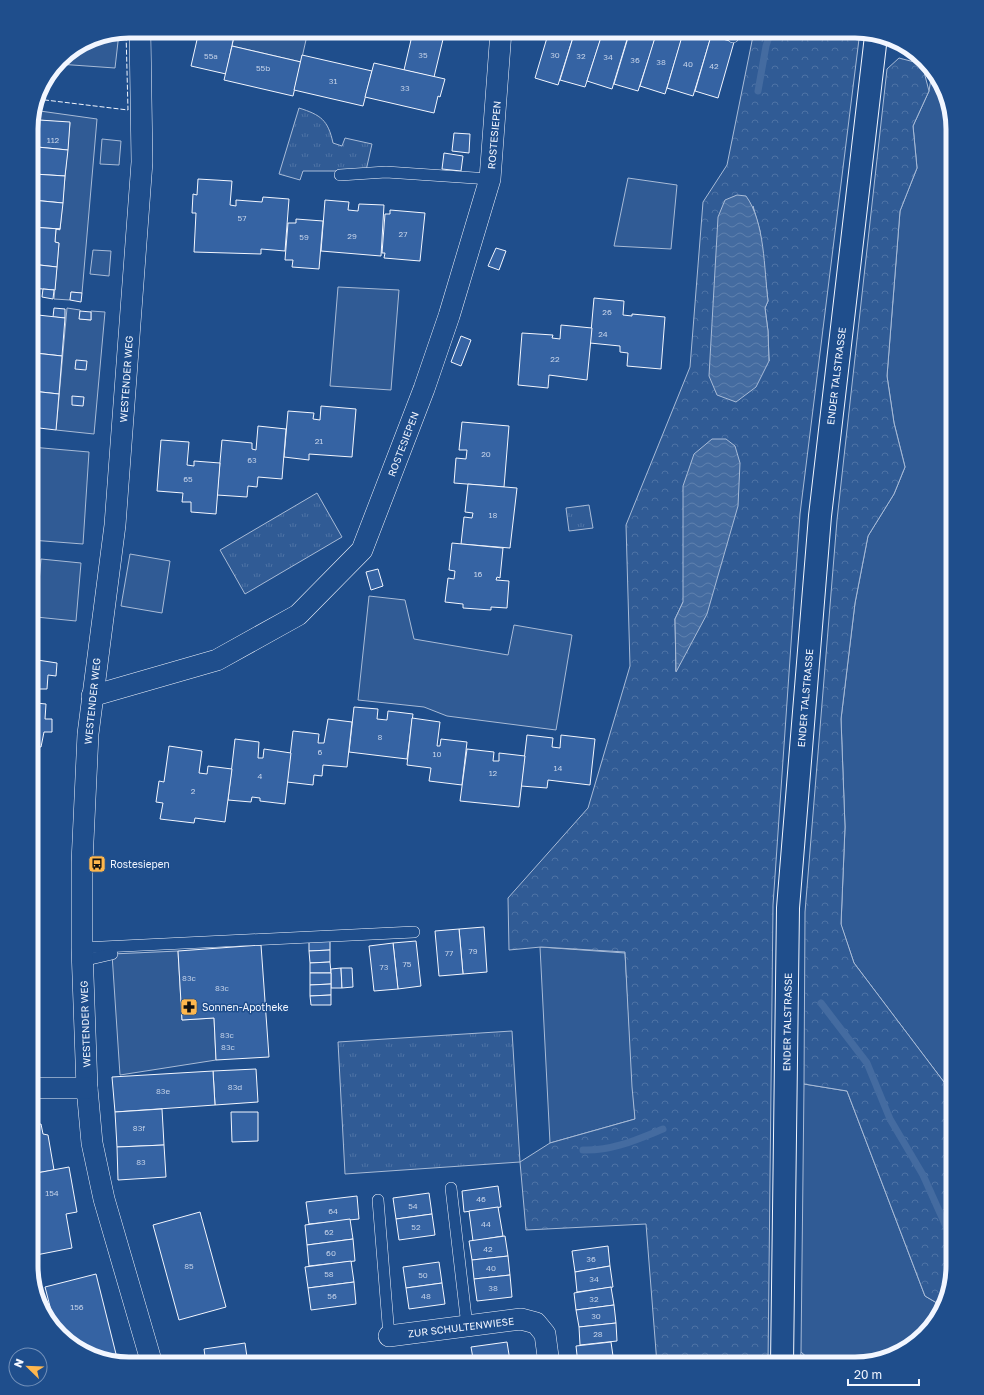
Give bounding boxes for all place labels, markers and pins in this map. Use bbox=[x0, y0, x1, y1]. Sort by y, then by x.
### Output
bus stop icon: Rostesiepen bbox=[87, 854, 107, 874]
place label: Rostesiepen bbox=[110, 858, 170, 870]
pharmacy icon: Sonnen-Apotheke bbox=[179, 997, 199, 1017]
place label: Sonnen-Apotheke bbox=[202, 1001, 289, 1013]

